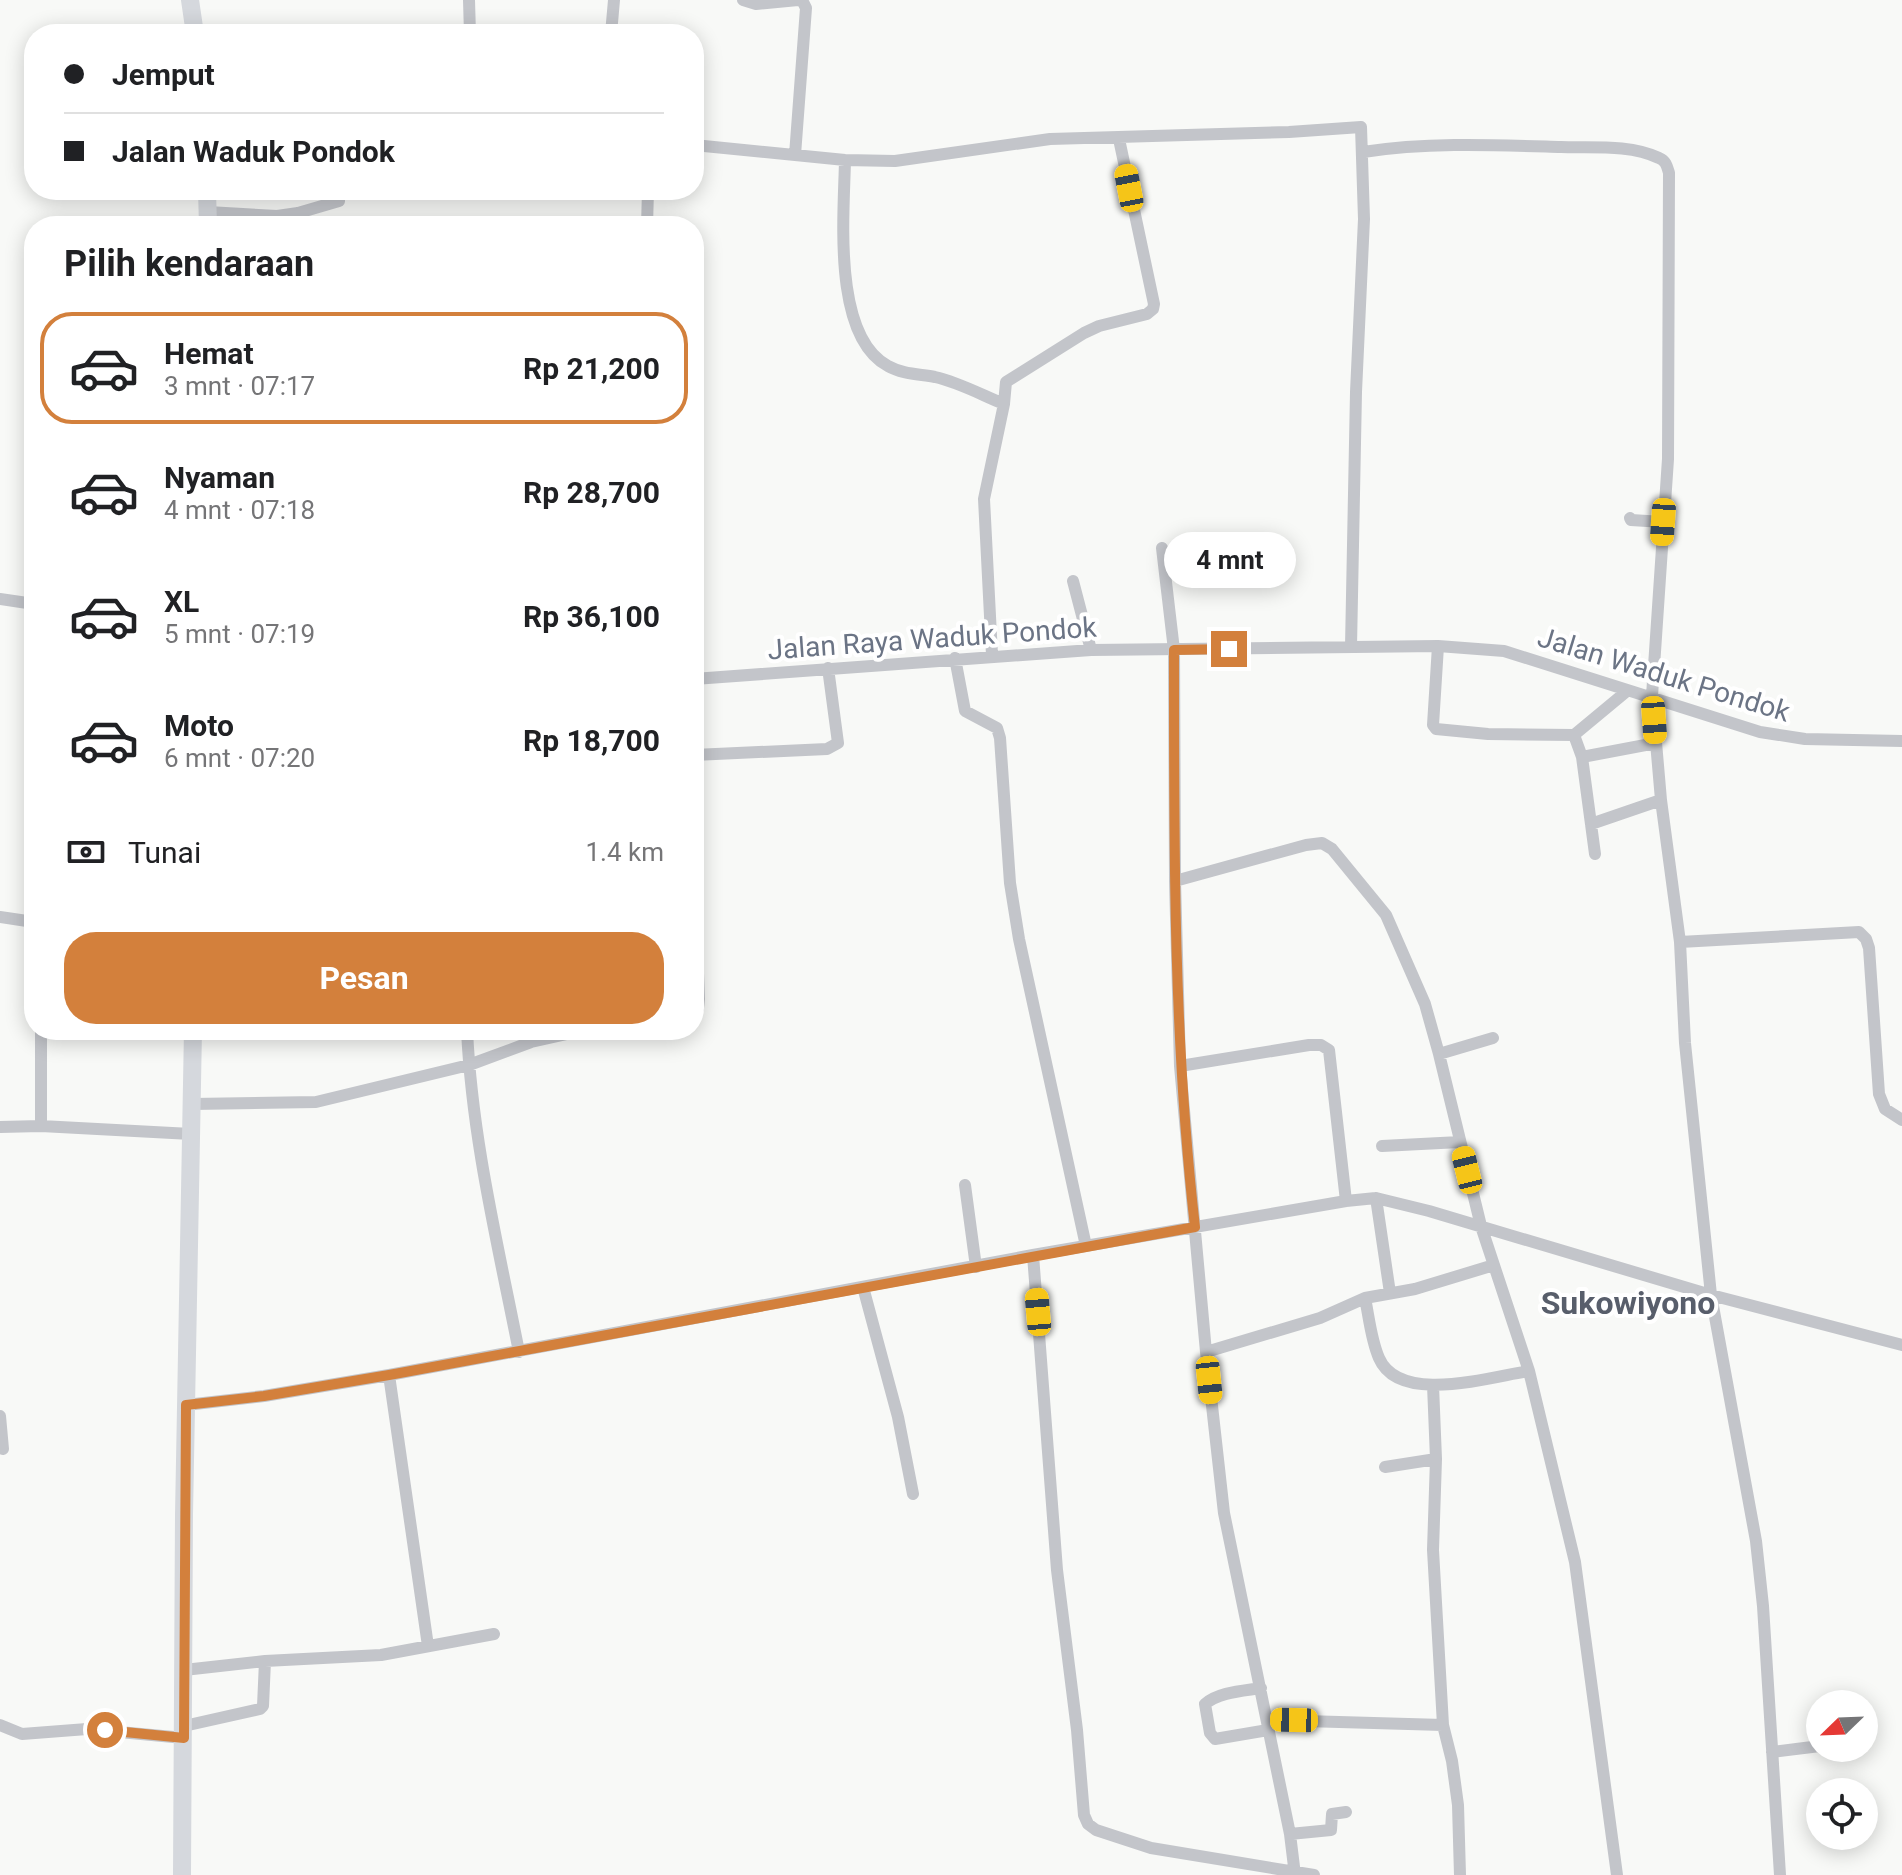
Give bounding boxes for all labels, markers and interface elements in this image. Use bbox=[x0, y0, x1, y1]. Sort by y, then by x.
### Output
text: Jemput bbox=[112, 57, 215, 92]
text: Jalan Waduk Pondok bbox=[112, 134, 395, 169]
car bbox=[1113, 162, 1145, 214]
text: Pilih kendaraan bbox=[64, 243, 314, 285]
icon: car bbox=[68, 332, 140, 404]
text: Hemat bbox=[164, 336, 254, 371]
text: Rp 21,200 bbox=[523, 351, 660, 386]
text: 3 mnt · 07:17 bbox=[164, 371, 315, 401]
icon: car bbox=[68, 456, 140, 528]
text: Nyaman bbox=[164, 460, 275, 495]
text: Rp 28,700 bbox=[523, 475, 660, 510]
text: 4 mnt · 07:18 bbox=[164, 495, 315, 525]
car bbox=[1649, 497, 1677, 547]
callout: 4 mnt bbox=[1163, 533, 1295, 589]
text: 4 mnt bbox=[1196, 545, 1264, 575]
icon: car bbox=[68, 580, 140, 652]
text: XL bbox=[164, 584, 199, 619]
text: Rp 36,100 bbox=[523, 599, 660, 634]
street label: Jalan Raya Waduk Pondok bbox=[767, 610, 1098, 666]
text: 5 mnt · 07:19 bbox=[164, 619, 315, 649]
street label: Jalan Waduk Pondok bbox=[1534, 620, 1795, 729]
route end bbox=[1211, 631, 1247, 667]
car bbox=[1640, 695, 1668, 745]
icon: car bbox=[68, 704, 140, 776]
text: Moto bbox=[164, 708, 234, 743]
text: Rp 18,700 bbox=[523, 723, 660, 758]
text: 6 mnt · 07:20 bbox=[164, 743, 315, 773]
icon: cash bbox=[64, 830, 108, 874]
text: Tunai bbox=[128, 835, 201, 870]
text: 1.4 km bbox=[585, 837, 664, 867]
button: Pesan bbox=[64, 932, 664, 1024]
car bbox=[1450, 1144, 1484, 1196]
district label: Sukowiyono bbox=[1541, 1284, 1715, 1322]
car bbox=[1024, 1287, 1052, 1337]
car bbox=[1195, 1355, 1223, 1405]
north arrow bbox=[1806, 1690, 1878, 1762]
map controls bbox=[1806, 1690, 1878, 1850]
car bbox=[1270, 1708, 1318, 1732]
route start bbox=[87, 1712, 123, 1748]
button: locate bbox=[1806, 1778, 1878, 1850]

